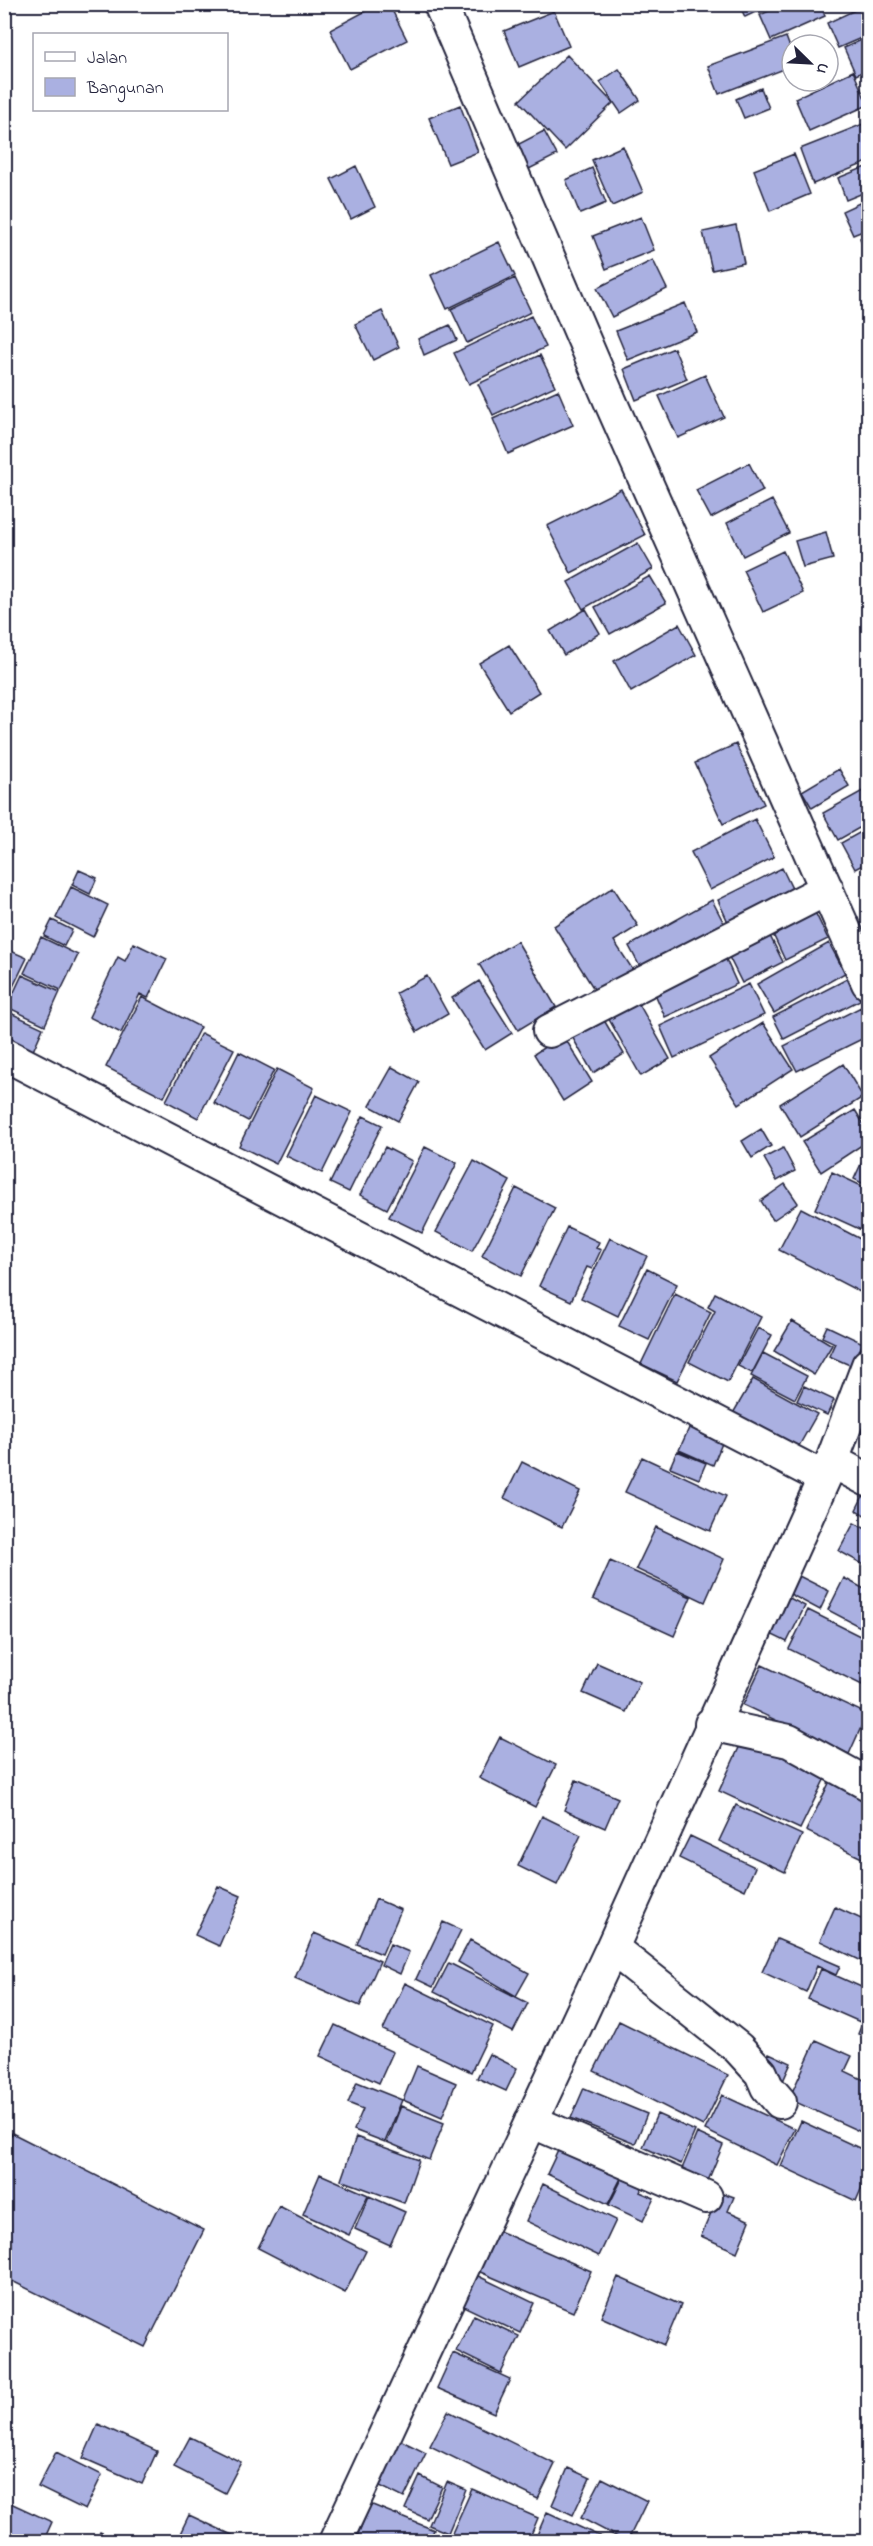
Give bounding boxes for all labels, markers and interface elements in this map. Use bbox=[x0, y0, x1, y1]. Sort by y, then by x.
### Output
legend bbox=[33, 33, 228, 111]
north arrow bbox=[780, 33, 840, 93]
text: Jalan bbox=[87, 46, 127, 72]
text: U bbox=[809, 59, 835, 78]
text: Bangunan bbox=[86, 76, 164, 103]

